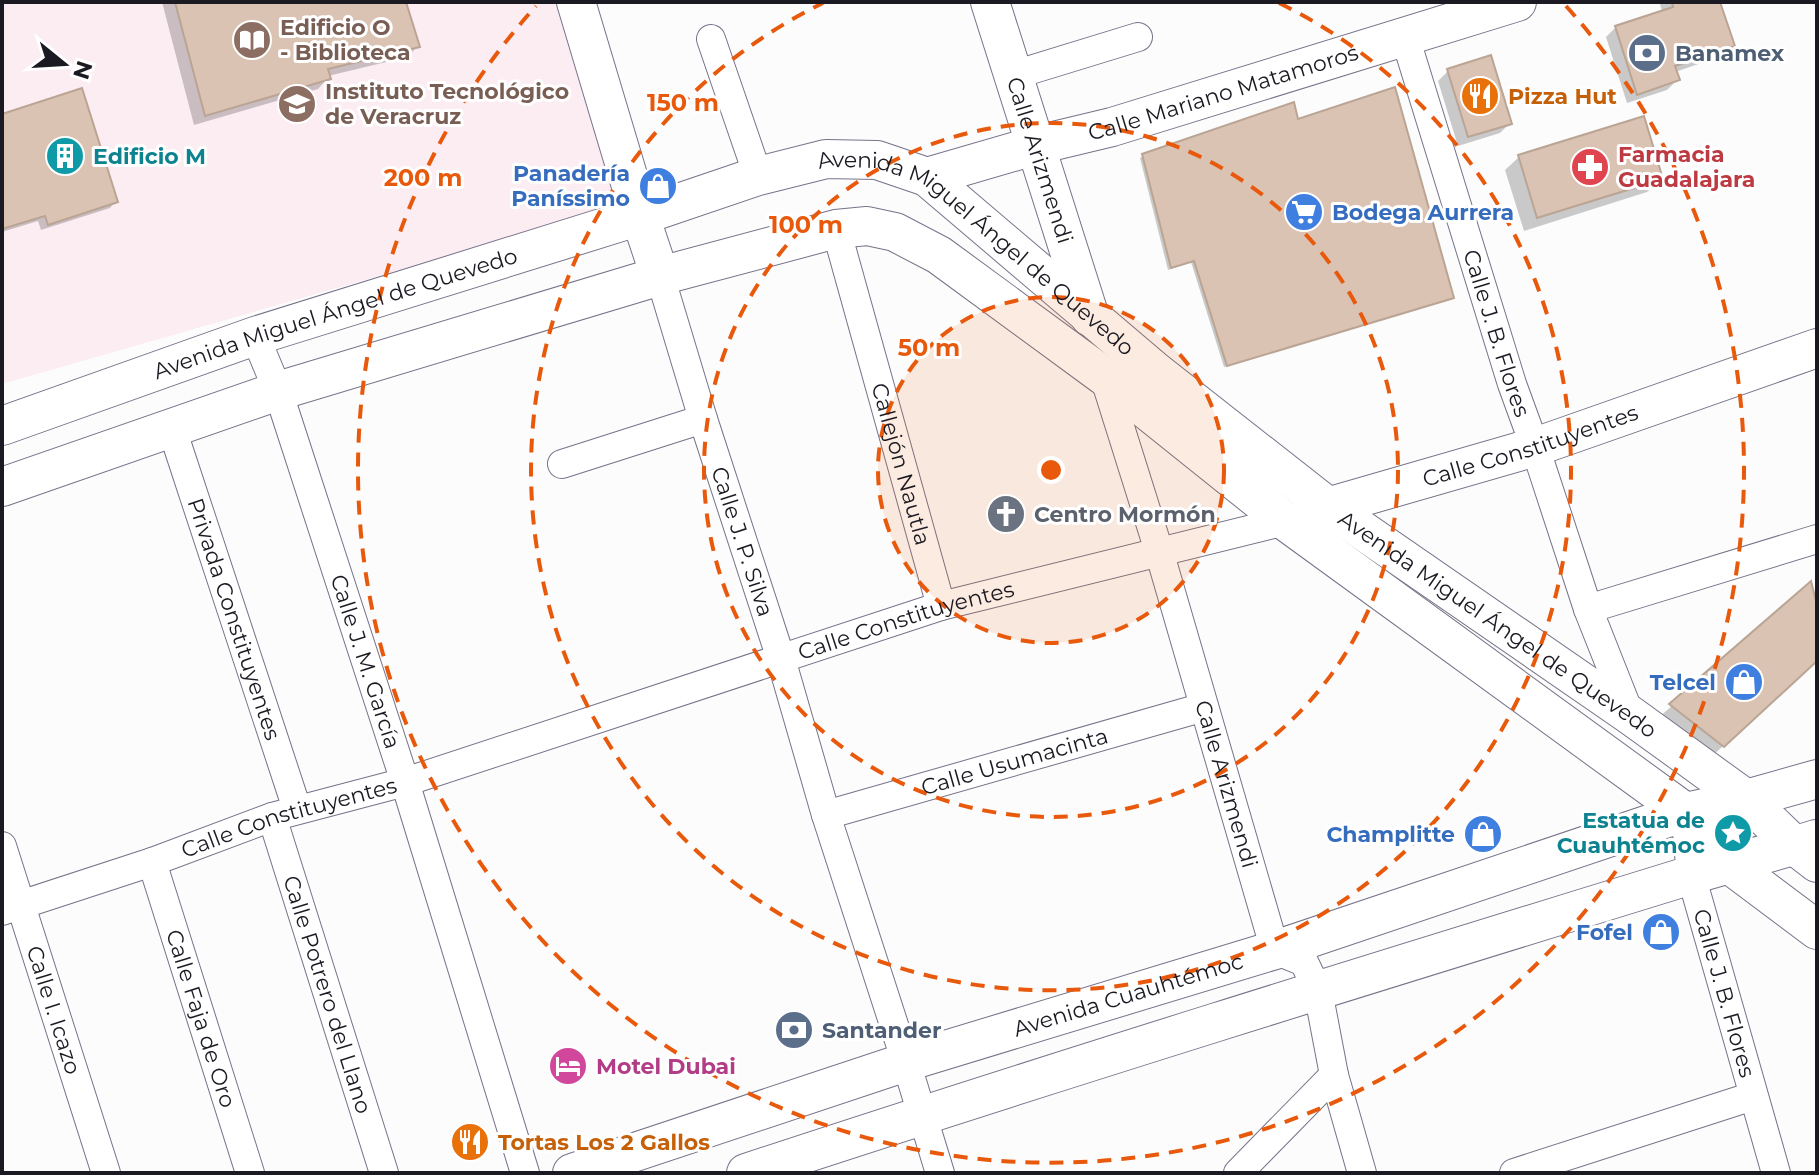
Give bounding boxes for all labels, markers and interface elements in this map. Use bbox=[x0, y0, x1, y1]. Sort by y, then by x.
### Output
place label: Edificio O - Biblioteca bbox=[280, 14, 411, 66]
library icon: Edificio O - Biblioteca bbox=[231, 19, 273, 61]
north arrow bbox=[24, 24, 104, 104]
bank icon: Banamex bbox=[1626, 32, 1668, 74]
street label: Calle Mariano Matamoros bbox=[1085, 38, 1362, 146]
place label: Banamex bbox=[1675, 40, 1784, 67]
text: N bbox=[67, 57, 98, 83]
street label: Calle Arizmendi bbox=[1001, 74, 1079, 247]
restaurant icon: Pizza Hut bbox=[1459, 75, 1501, 117]
place label: Instituto Tecnológico de Veracruz bbox=[325, 78, 569, 130]
school or university icon: Instituto Tecnológico de Veracruz bbox=[276, 83, 318, 125]
place label: Pizza Hut bbox=[1508, 83, 1617, 110]
text: 150 m bbox=[647, 88, 719, 117]
building icon: Edificio M bbox=[44, 135, 86, 177]
place label: Farmacia Guadalajara bbox=[1618, 141, 1755, 193]
place label: Edificio M bbox=[93, 143, 206, 170]
street label: Avenida Miguel Ángel de Quevedo bbox=[814, 144, 1140, 361]
pharmacy icon: Farmacia Guadalajara bbox=[1569, 146, 1611, 188]
place label: Panadería Paníssimo bbox=[511, 160, 630, 212]
text: 200 m bbox=[384, 163, 462, 192]
shop icon: Panadería Paníssimo bbox=[637, 165, 679, 207]
supermarket icon: Bodega Aurrera bbox=[1283, 191, 1325, 233]
place label: Bodega Aurrera bbox=[1332, 199, 1514, 226]
text: 100 m bbox=[769, 210, 843, 239]
street label: Avenida Miguel Ángel de Quevedo bbox=[150, 242, 521, 385]
street label: Calle J. B. Flores bbox=[1458, 246, 1536, 421]
text: 50 m bbox=[898, 333, 960, 362]
street label: Callejón Nautla bbox=[866, 380, 937, 548]
street label: Calle Constituyentes bbox=[1419, 398, 1642, 492]
centre of rings bbox=[1037, 456, 1065, 484]
street label: Calle J. P. Silva bbox=[706, 463, 780, 620]
church icon: Centro Mormón bbox=[985, 493, 1027, 535]
street label: Privada Constituyentes bbox=[182, 494, 287, 744]
place label: Centro Mormón bbox=[1034, 501, 1216, 528]
street label: Avenida Miguel Ángel de Quevedo bbox=[1333, 505, 1662, 744]
street label: Calle J. M. García bbox=[325, 571, 407, 752]
street label: Calle Constituyentes bbox=[794, 575, 1017, 666]
shop icon: Telcel bbox=[1723, 661, 1765, 703]
place label: Telcel bbox=[1650, 669, 1716, 696]
street label: Calle Arizmendi bbox=[1190, 697, 1264, 871]
street label: Calle Usumacinta bbox=[918, 722, 1111, 801]
street label: Calle Constituyentes bbox=[177, 771, 400, 863]
place label: Estatua de Cuauhtémoc bbox=[1557, 807, 1705, 859]
place icon: Estatua de Cuauhtémoc bbox=[1712, 812, 1754, 854]
shop icon: Champlitte bbox=[1462, 813, 1504, 855]
place label: Champlitte bbox=[1326, 821, 1455, 848]
street label: Calle Potrero del Llano bbox=[278, 872, 378, 1117]
street label: Calle J. B. Flores bbox=[1688, 906, 1762, 1081]
shop icon: Fofel bbox=[1640, 911, 1682, 953]
place label: Fofel bbox=[1576, 919, 1633, 946]
street label: Calle Faja de Oro bbox=[161, 926, 242, 1111]
street label: Calle I. Icazo bbox=[21, 942, 87, 1078]
street label: Avenida Cuauhtémoc bbox=[1010, 947, 1246, 1042]
bank icon: Santander bbox=[773, 1009, 815, 1051]
place label: Santander bbox=[822, 1017, 941, 1044]
hotel icon: Motel Dubai bbox=[547, 1045, 589, 1087]
place label: Motel Dubai bbox=[596, 1053, 736, 1080]
restaurant icon: Tortas Los 2 Gallos bbox=[449, 1121, 491, 1163]
place label: Tortas Los 2 Gallos bbox=[498, 1129, 710, 1156]

